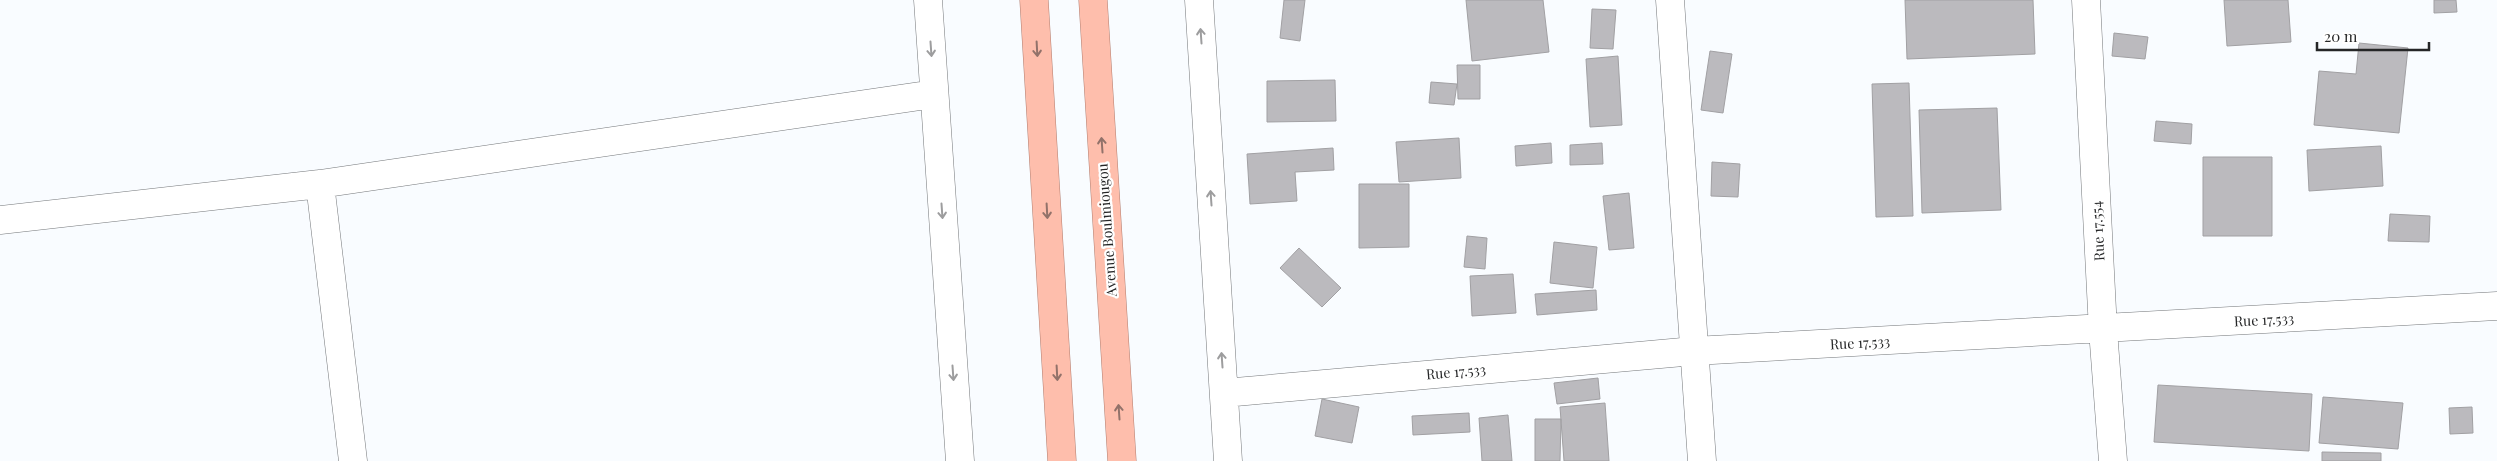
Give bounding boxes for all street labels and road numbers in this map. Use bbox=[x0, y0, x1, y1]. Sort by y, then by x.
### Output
street label: Avenue Boulmiougou bbox=[1092, 163, 1121, 298]
street label: Rue 17.554 bbox=[2086, 200, 2109, 262]
street label: Rue 17.533 bbox=[2233, 308, 2294, 331]
street label: Rue 17.533 bbox=[1829, 331, 1890, 354]
street label: Rue 17.533 bbox=[1425, 359, 1487, 384]

